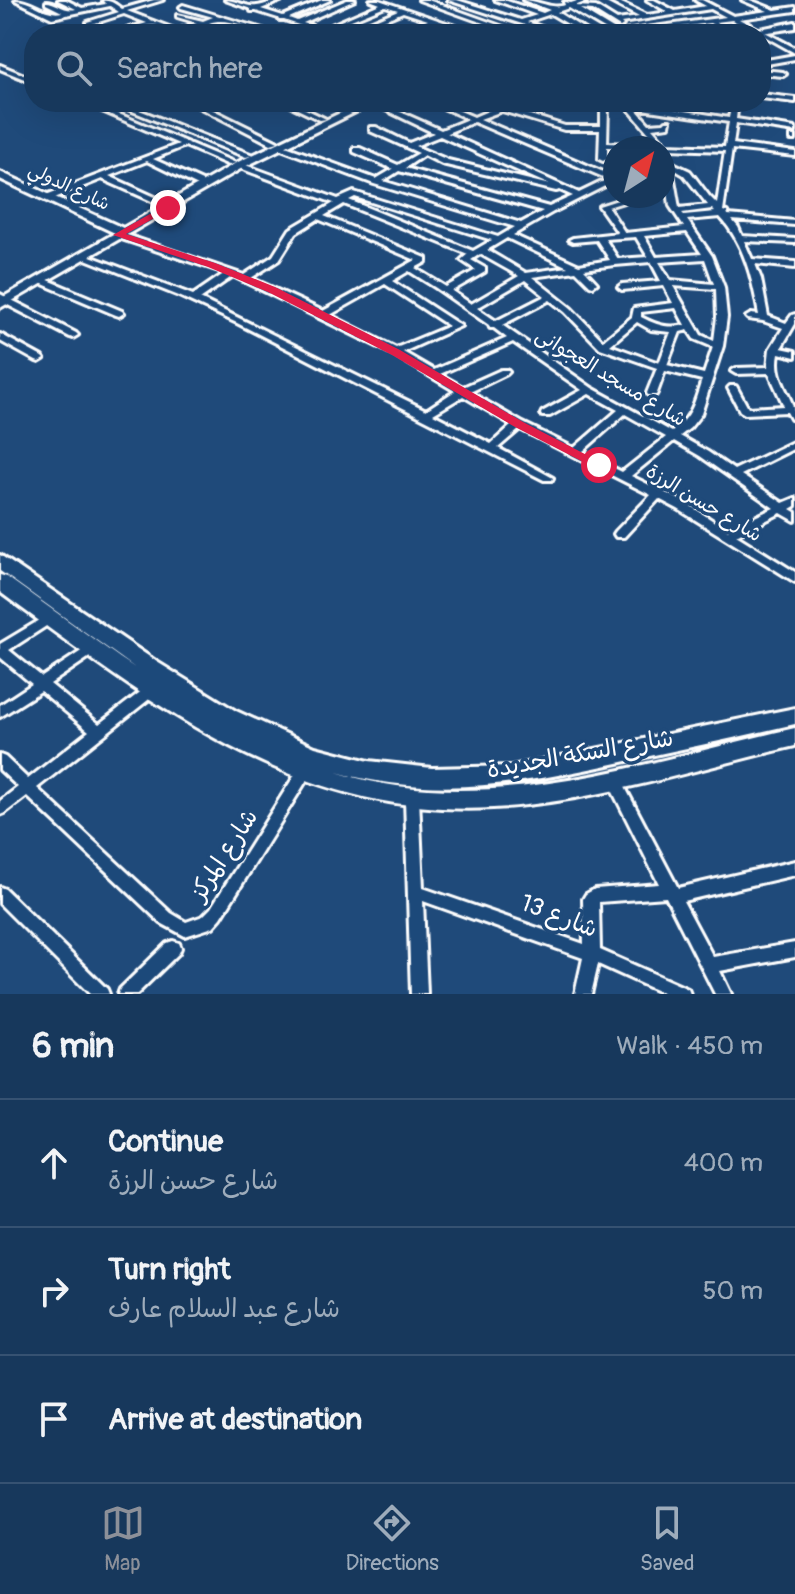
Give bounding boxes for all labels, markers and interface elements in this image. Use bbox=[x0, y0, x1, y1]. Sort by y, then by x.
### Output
search box bbox=[24, 24, 771, 112]
icon: search bbox=[52, 46, 96, 90]
text: Search here bbox=[116, 50, 263, 87]
north arrow bbox=[603, 136, 675, 208]
street label: شارع الدولي bbox=[23, 158, 113, 219]
route end bbox=[150, 190, 186, 226]
street label: شارع مسجد العجوانى bbox=[531, 322, 691, 433]
route start bbox=[581, 447, 617, 483]
street label: شارع حسن الرزة bbox=[641, 459, 767, 548]
street label: شارع السكة الجديدة bbox=[484, 723, 676, 787]
street label: شارع المركز bbox=[183, 804, 266, 909]
street label: شارع 13 bbox=[516, 888, 602, 946]
text: 6 min bbox=[32, 1025, 114, 1068]
text: Walk · 450 m bbox=[616, 1030, 763, 1062]
text: Continue bbox=[108, 1123, 223, 1160]
icon: ahead bbox=[32, 1141, 76, 1185]
text: 400 m bbox=[684, 1147, 763, 1179]
text: شارع حسن الرزة bbox=[108, 1165, 278, 1197]
text: Turn right bbox=[108, 1251, 231, 1288]
icon: right bbox=[32, 1269, 76, 1313]
text: 50 m bbox=[702, 1275, 763, 1307]
text: شارع عبد السلام عارف bbox=[108, 1293, 340, 1325]
icon: arrive bbox=[32, 1397, 76, 1441]
text: Arrive at destination bbox=[108, 1401, 362, 1438]
tab: Map bbox=[101, 1501, 145, 1577]
tab: Directions bbox=[346, 1501, 439, 1577]
tab: Saved bbox=[640, 1501, 694, 1577]

